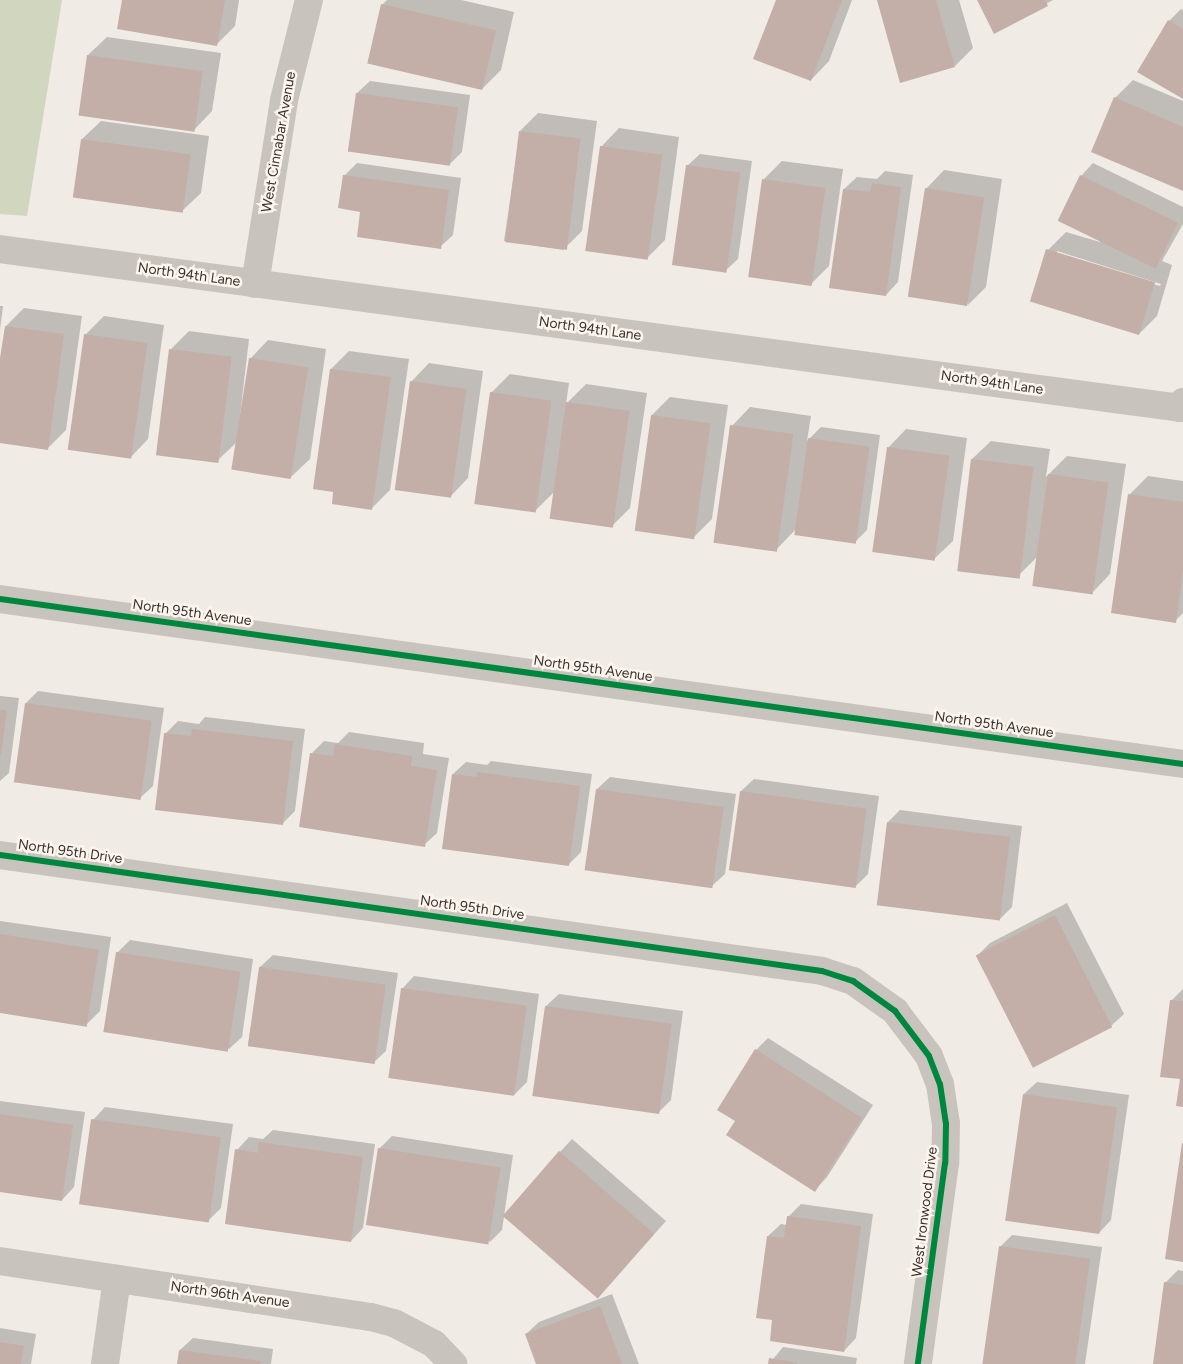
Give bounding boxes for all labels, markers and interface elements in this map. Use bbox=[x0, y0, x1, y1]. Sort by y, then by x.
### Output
street label: West Cinnabar Avenue bbox=[258, 70, 300, 214]
street label: North 94th Lane bbox=[137, 259, 241, 291]
street label: North 94th Lane bbox=[538, 313, 642, 345]
street label: North 94th Lane bbox=[940, 367, 1044, 399]
street label: North 95th Avenue bbox=[131, 596, 253, 630]
street label: North 95th Avenue bbox=[532, 652, 654, 686]
street label: North 95th Avenue bbox=[933, 708, 1055, 742]
street label: North 95th Drive bbox=[17, 836, 123, 868]
street label: North 95th Drive bbox=[419, 892, 525, 924]
street label: West Ironwood Drive bbox=[909, 1146, 941, 1278]
street label: North 96th Avenue bbox=[169, 1278, 291, 1312]

